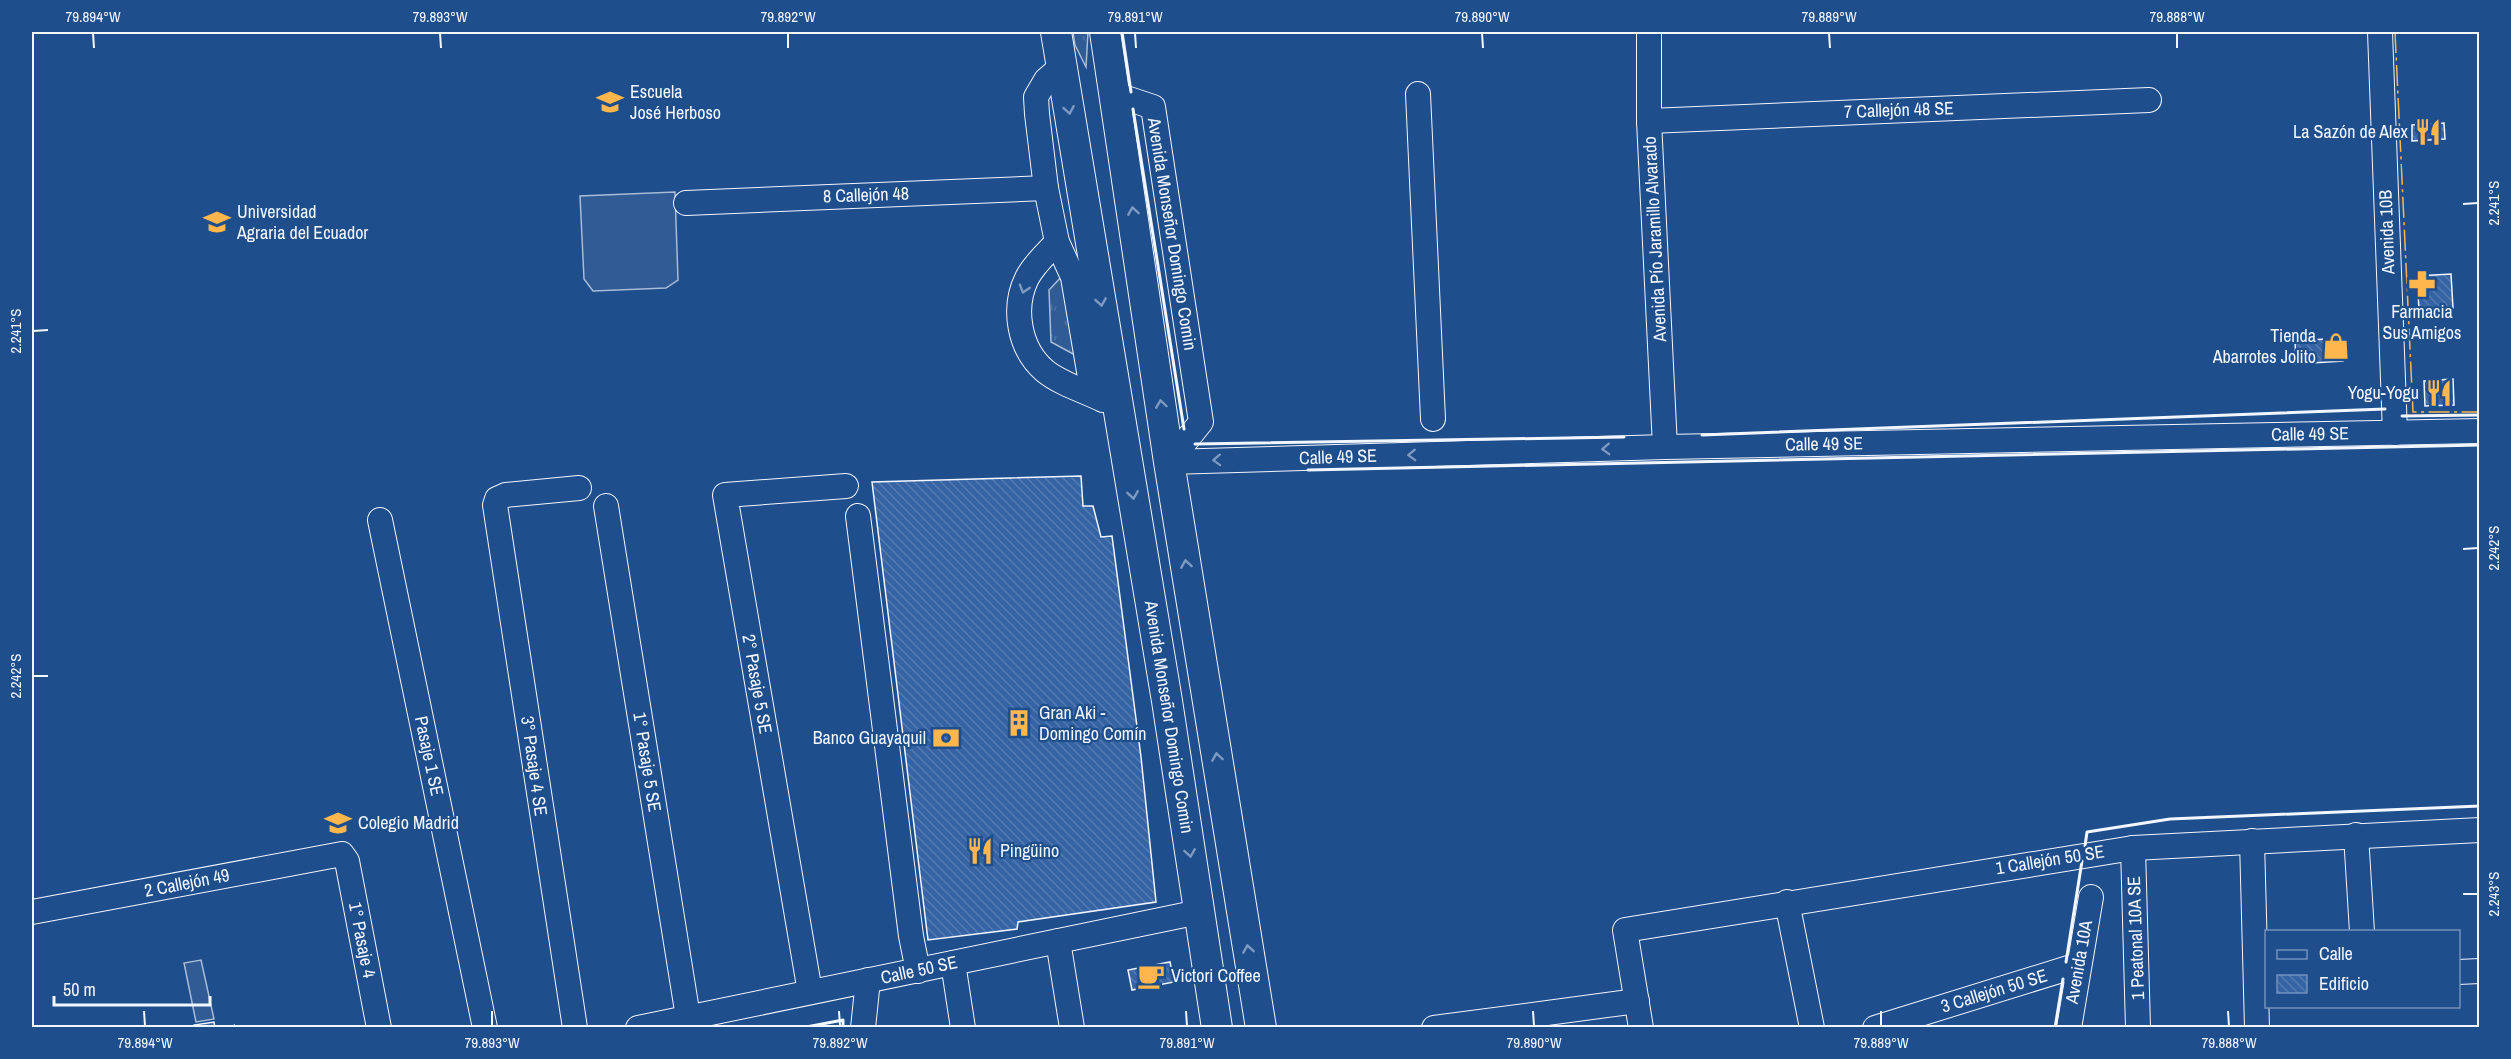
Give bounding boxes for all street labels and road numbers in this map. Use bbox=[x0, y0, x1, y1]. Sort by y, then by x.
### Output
street label: 7 Callejón 48 SE bbox=[1844, 95, 1954, 124]
street label: Avenida Monseñor Domingo Comin bbox=[1142, 115, 1203, 352]
street label: Avenida Pío Jaramillo Alvarado bbox=[1637, 136, 1672, 343]
street label: 8 Callejón 48 bbox=[822, 181, 909, 208]
street label: Avenida 10B bbox=[2373, 189, 2400, 276]
street label: Calle 49 SE bbox=[2271, 420, 2349, 447]
street label: Calle 49 SE bbox=[1785, 430, 1863, 457]
street label: Calle 49 SE bbox=[1299, 443, 1377, 470]
street label: Avenida Monseñor Domingo Comin bbox=[1139, 598, 1200, 835]
street label: 2° Pasaje 5 SE bbox=[736, 632, 779, 736]
street label: 1° Pasaje 5 SE bbox=[627, 710, 668, 814]
street label: Pasaje 1 SE bbox=[409, 714, 450, 798]
street label: 3° Pasaje 4 SE bbox=[515, 714, 554, 818]
street label: 1 Callejón 50 SE bbox=[1994, 839, 2106, 880]
street label: 2 Callejón 49 bbox=[142, 862, 232, 903]
street label: 1 Peatonal 10A SE bbox=[2121, 876, 2150, 1000]
street label: 1° Pasaje 4 bbox=[343, 900, 382, 980]
street label: Avenida 10A bbox=[2059, 918, 2098, 1007]
street label: Calle 50 SE bbox=[878, 949, 960, 990]
street label: 3 Callejón 50 SE bbox=[1938, 962, 2050, 1019]

